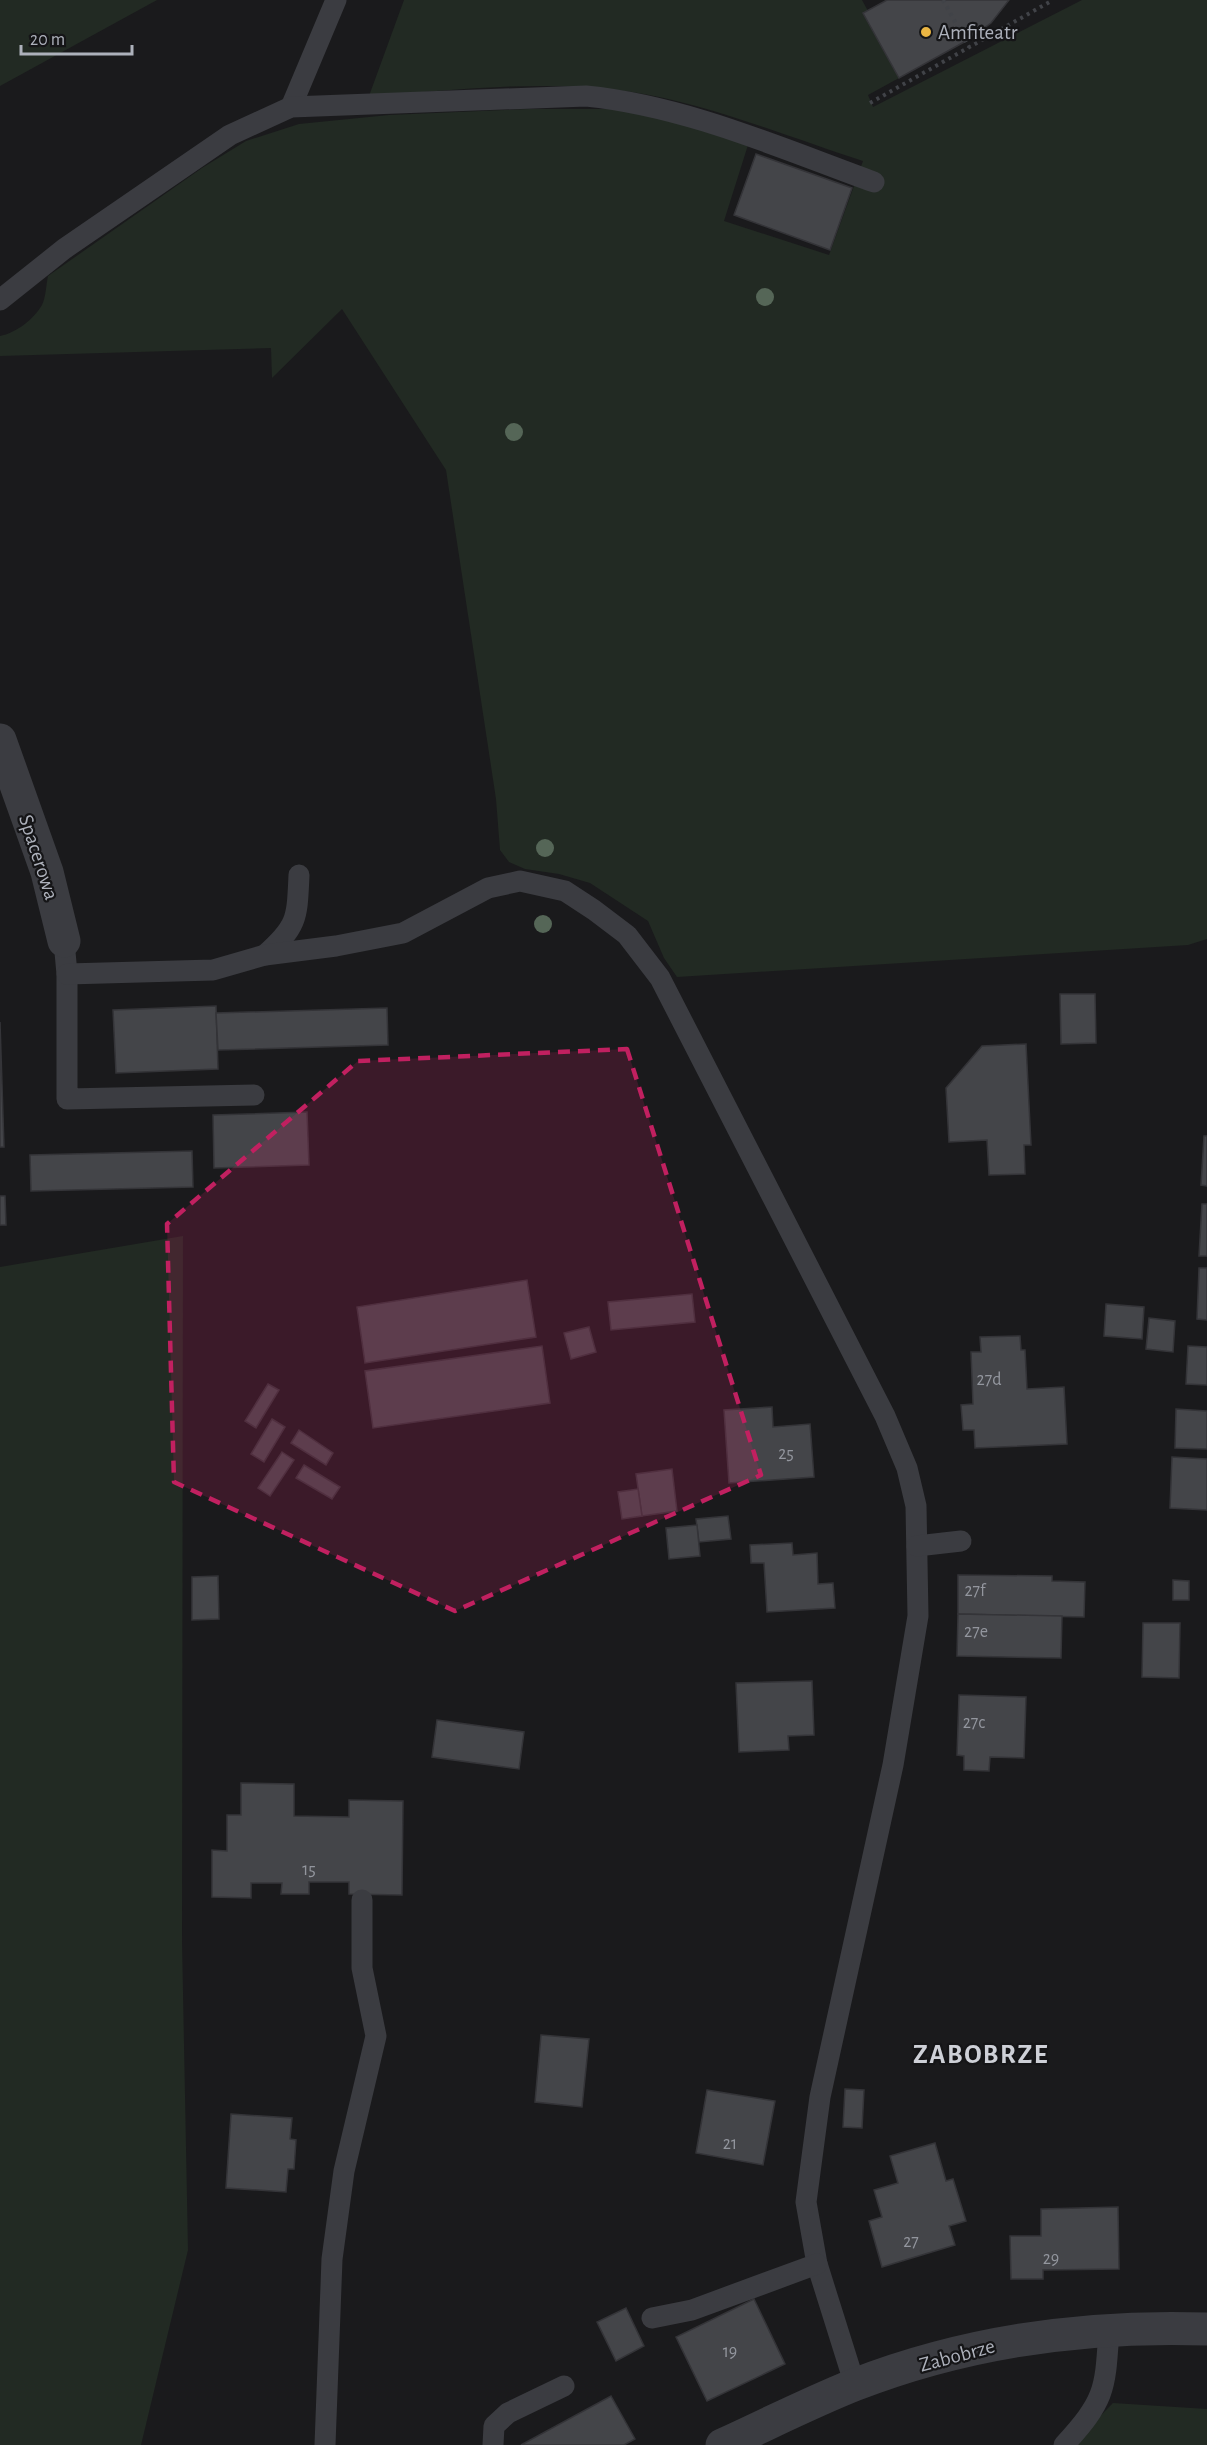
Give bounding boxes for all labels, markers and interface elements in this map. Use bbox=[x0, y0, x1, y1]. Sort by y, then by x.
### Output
scale bar bbox=[21, 18, 132, 56]
place label: Amfiteatr bbox=[938, 22, 1018, 43]
marker: Amfiteatr bbox=[919, 25, 933, 39]
text: 20 m bbox=[30, 31, 65, 49]
street label: Spacerowa bbox=[15, 812, 62, 903]
house number: 27d bbox=[976, 1371, 1002, 1389]
house number: 25 bbox=[778, 1445, 794, 1463]
house number: 27f bbox=[964, 1582, 987, 1600]
house number: 27e bbox=[964, 1623, 988, 1641]
house number: 27c bbox=[963, 1714, 985, 1732]
house number: 15 bbox=[302, 1861, 316, 1879]
district label: ZABOBRZE bbox=[913, 2041, 1049, 2068]
house number: 21 bbox=[723, 2135, 737, 2153]
house number: 27 bbox=[903, 2233, 919, 2251]
house number: 29 bbox=[1043, 2250, 1059, 2268]
street label: Zabobrze bbox=[917, 2335, 997, 2376]
house number: 19 bbox=[723, 2343, 737, 2361]

